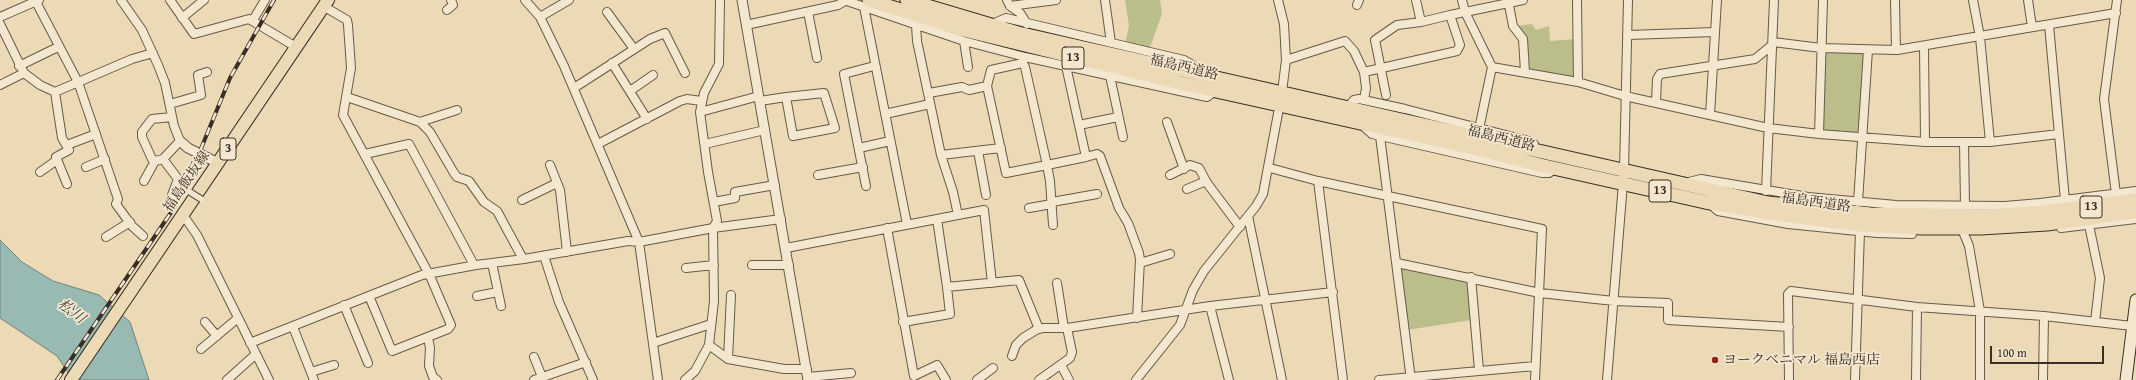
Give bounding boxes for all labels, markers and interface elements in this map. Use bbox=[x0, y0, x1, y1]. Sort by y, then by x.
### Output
road number: 13 bbox=[1062, 47, 1084, 69]
street label: 福島西道路 bbox=[1148, 52, 1220, 84]
street label: 福島西道路 bbox=[1465, 122, 1537, 156]
road number: 3 bbox=[220, 138, 236, 160]
street label: 福島飯坂線 bbox=[160, 148, 214, 216]
road number: 13 bbox=[1649, 180, 1671, 202]
street label: 福島西道路 bbox=[1780, 190, 1852, 216]
road number: 13 bbox=[2080, 196, 2102, 218]
water label: 松川 bbox=[54, 296, 88, 328]
scale bar bbox=[1992, 338, 2106, 364]
text: 100 m bbox=[1997, 344, 2027, 361]
place label: ヨークベニマル 福島西店 bbox=[1723, 352, 1880, 368]
marker: ヨークベニマル 福島西店 bbox=[1710, 355, 1720, 365]

